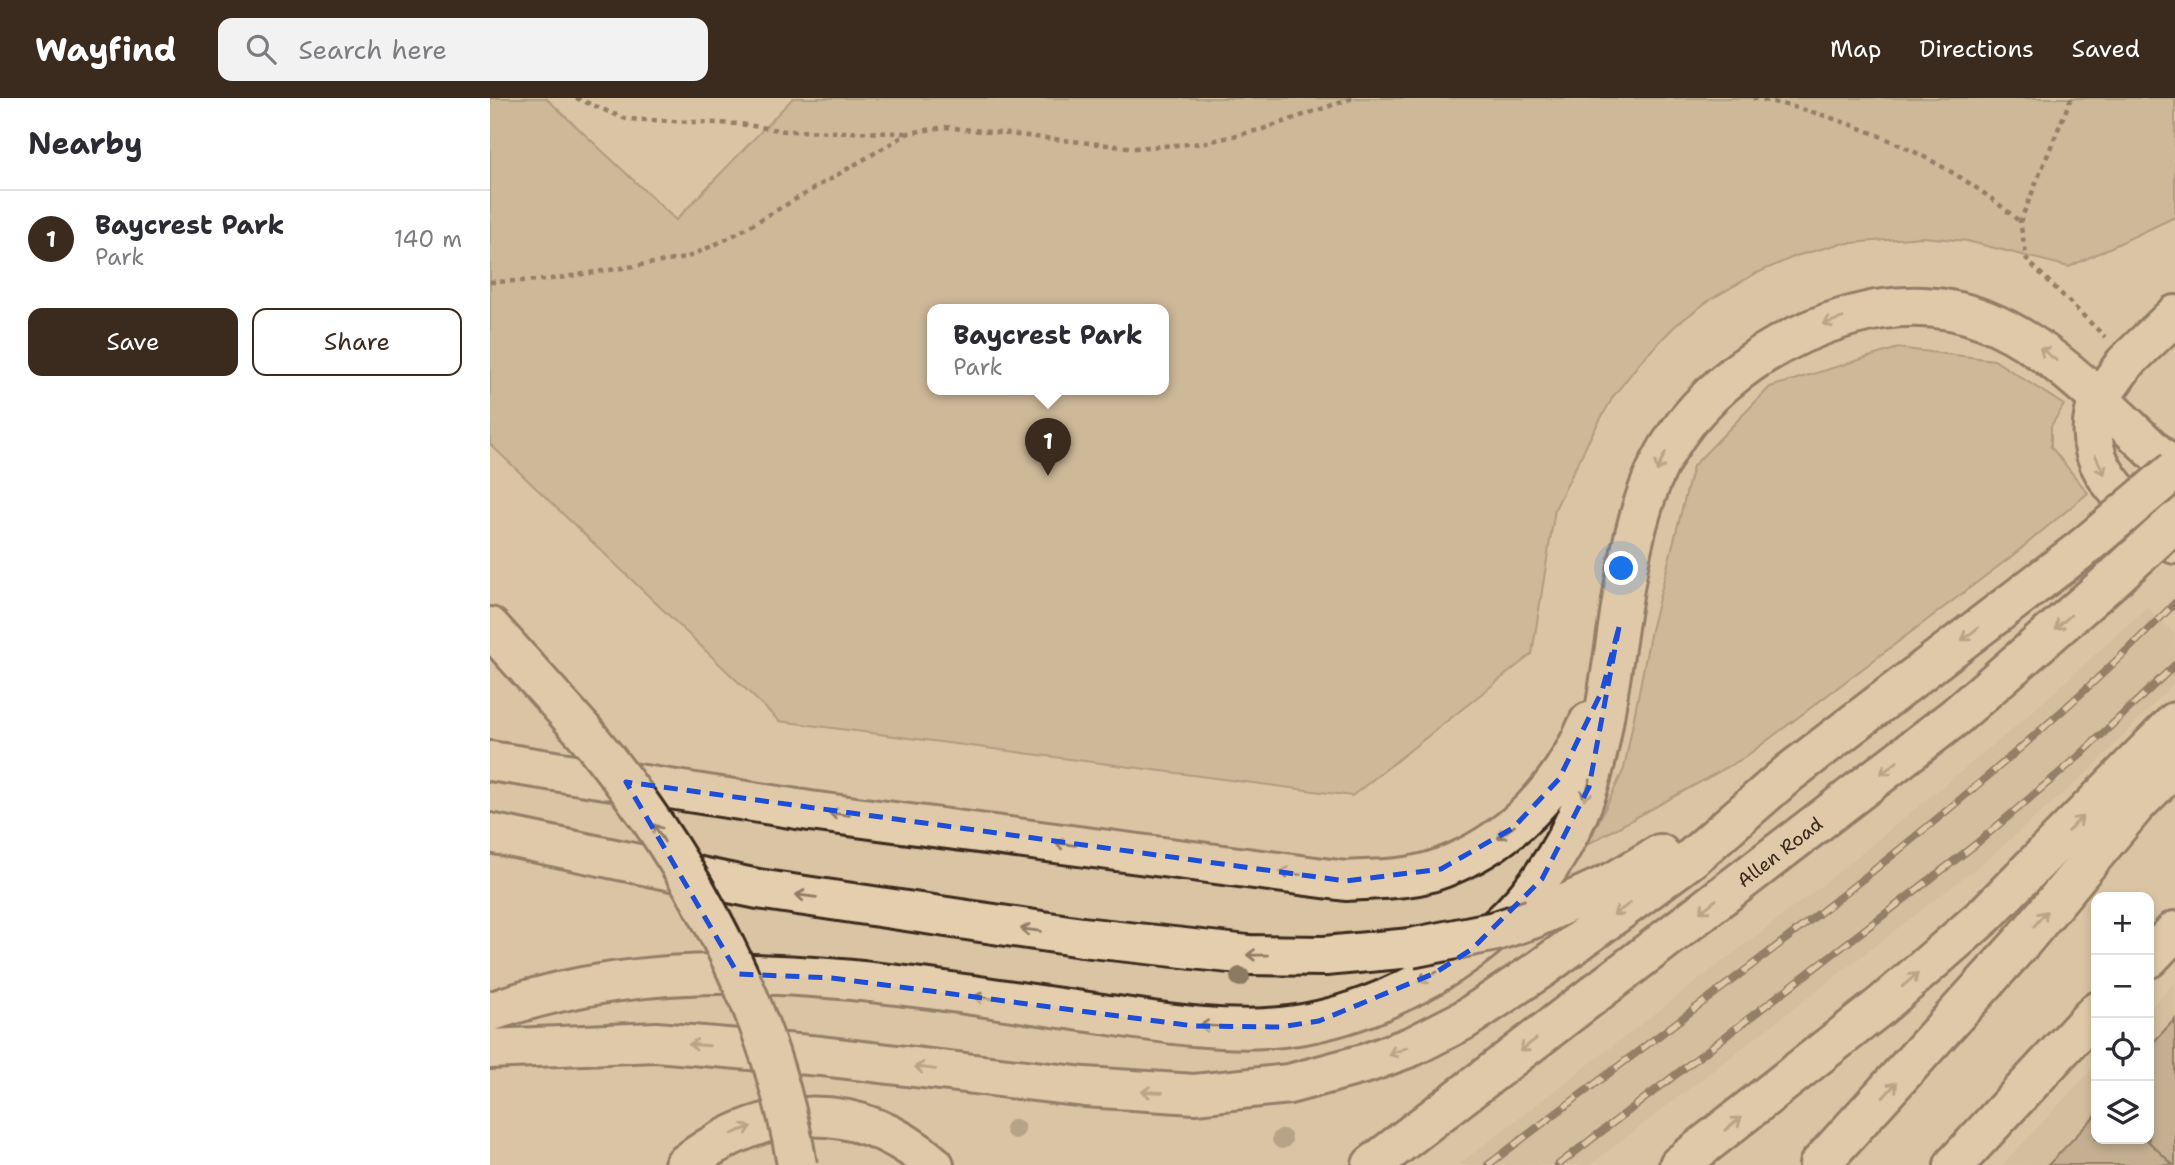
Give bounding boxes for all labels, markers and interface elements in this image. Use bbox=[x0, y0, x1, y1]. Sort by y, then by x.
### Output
search box bbox=[218, 18, 708, 81]
text: Wayfind bbox=[35, 27, 176, 72]
icon: search bbox=[242, 30, 280, 68]
text: Search here bbox=[298, 32, 447, 67]
text: Map bbox=[1830, 33, 1881, 65]
text: Directions bbox=[1919, 33, 2034, 65]
text: Saved bbox=[2072, 33, 2140, 65]
text: Nearby bbox=[28, 123, 143, 164]
text: Baycrest Park bbox=[95, 207, 284, 242]
text: 1 bbox=[46, 224, 56, 254]
text: 140 m bbox=[394, 224, 462, 254]
text: Park bbox=[95, 242, 144, 272]
popup bbox=[927, 304, 1169, 395]
button: Save bbox=[28, 308, 238, 376]
button: Share bbox=[252, 308, 462, 376]
one-way arrow bbox=[1822, 316, 1844, 328]
text: Baycrest Park bbox=[953, 317, 1143, 352]
one-way arrow bbox=[2039, 347, 2058, 362]
text: Park bbox=[953, 352, 1003, 382]
pin: 1 bbox=[1025, 418, 1071, 476]
one-way arrow bbox=[1654, 451, 1668, 472]
one-way arrow bbox=[2094, 454, 2107, 475]
your location bbox=[1604, 551, 1638, 585]
one-way arrow bbox=[2055, 614, 2073, 630]
one-way arrow bbox=[1961, 626, 1980, 641]
one-way arrow bbox=[1880, 760, 1898, 775]
one-way arrow bbox=[1580, 778, 1592, 800]
one-way arrow bbox=[828, 808, 851, 821]
street label: Allen Road bbox=[1732, 811, 1827, 893]
one-way arrow bbox=[2066, 815, 2083, 832]
one-way arrow bbox=[652, 823, 666, 843]
one-way arrow bbox=[1497, 825, 1516, 839]
one-way arrow bbox=[1054, 837, 1077, 850]
one-way arrow bbox=[1279, 867, 1302, 880]
one-way arrow bbox=[795, 889, 818, 902]
map controls bbox=[2091, 892, 2154, 1144]
button: + bbox=[2091, 892, 2154, 955]
one-way arrow bbox=[1700, 899, 1718, 914]
one-way arrow bbox=[1613, 901, 1632, 916]
one-way arrow bbox=[2033, 911, 2048, 929]
one-way arrow bbox=[1020, 923, 1043, 936]
one-way arrow bbox=[1246, 949, 1269, 962]
button: − bbox=[2091, 955, 2154, 1018]
one-way arrow bbox=[1418, 970, 1438, 984]
one-way arrow bbox=[1901, 972, 1919, 988]
one-way arrow bbox=[973, 991, 996, 1004]
button: locate bbox=[2091, 1018, 2154, 1081]
one-way arrow bbox=[1199, 1020, 1222, 1033]
one-way arrow bbox=[688, 1038, 711, 1051]
one-way arrow bbox=[1519, 1038, 1538, 1053]
one-way arrow bbox=[1388, 1046, 1410, 1059]
one-way arrow bbox=[915, 1062, 937, 1075]
button: layers bbox=[2091, 1081, 2154, 1144]
one-way arrow bbox=[1881, 1082, 1898, 1099]
one-way arrow bbox=[1140, 1086, 1163, 1099]
one-way arrow bbox=[1724, 1116, 1742, 1131]
one-way arrow bbox=[731, 1123, 753, 1136]

